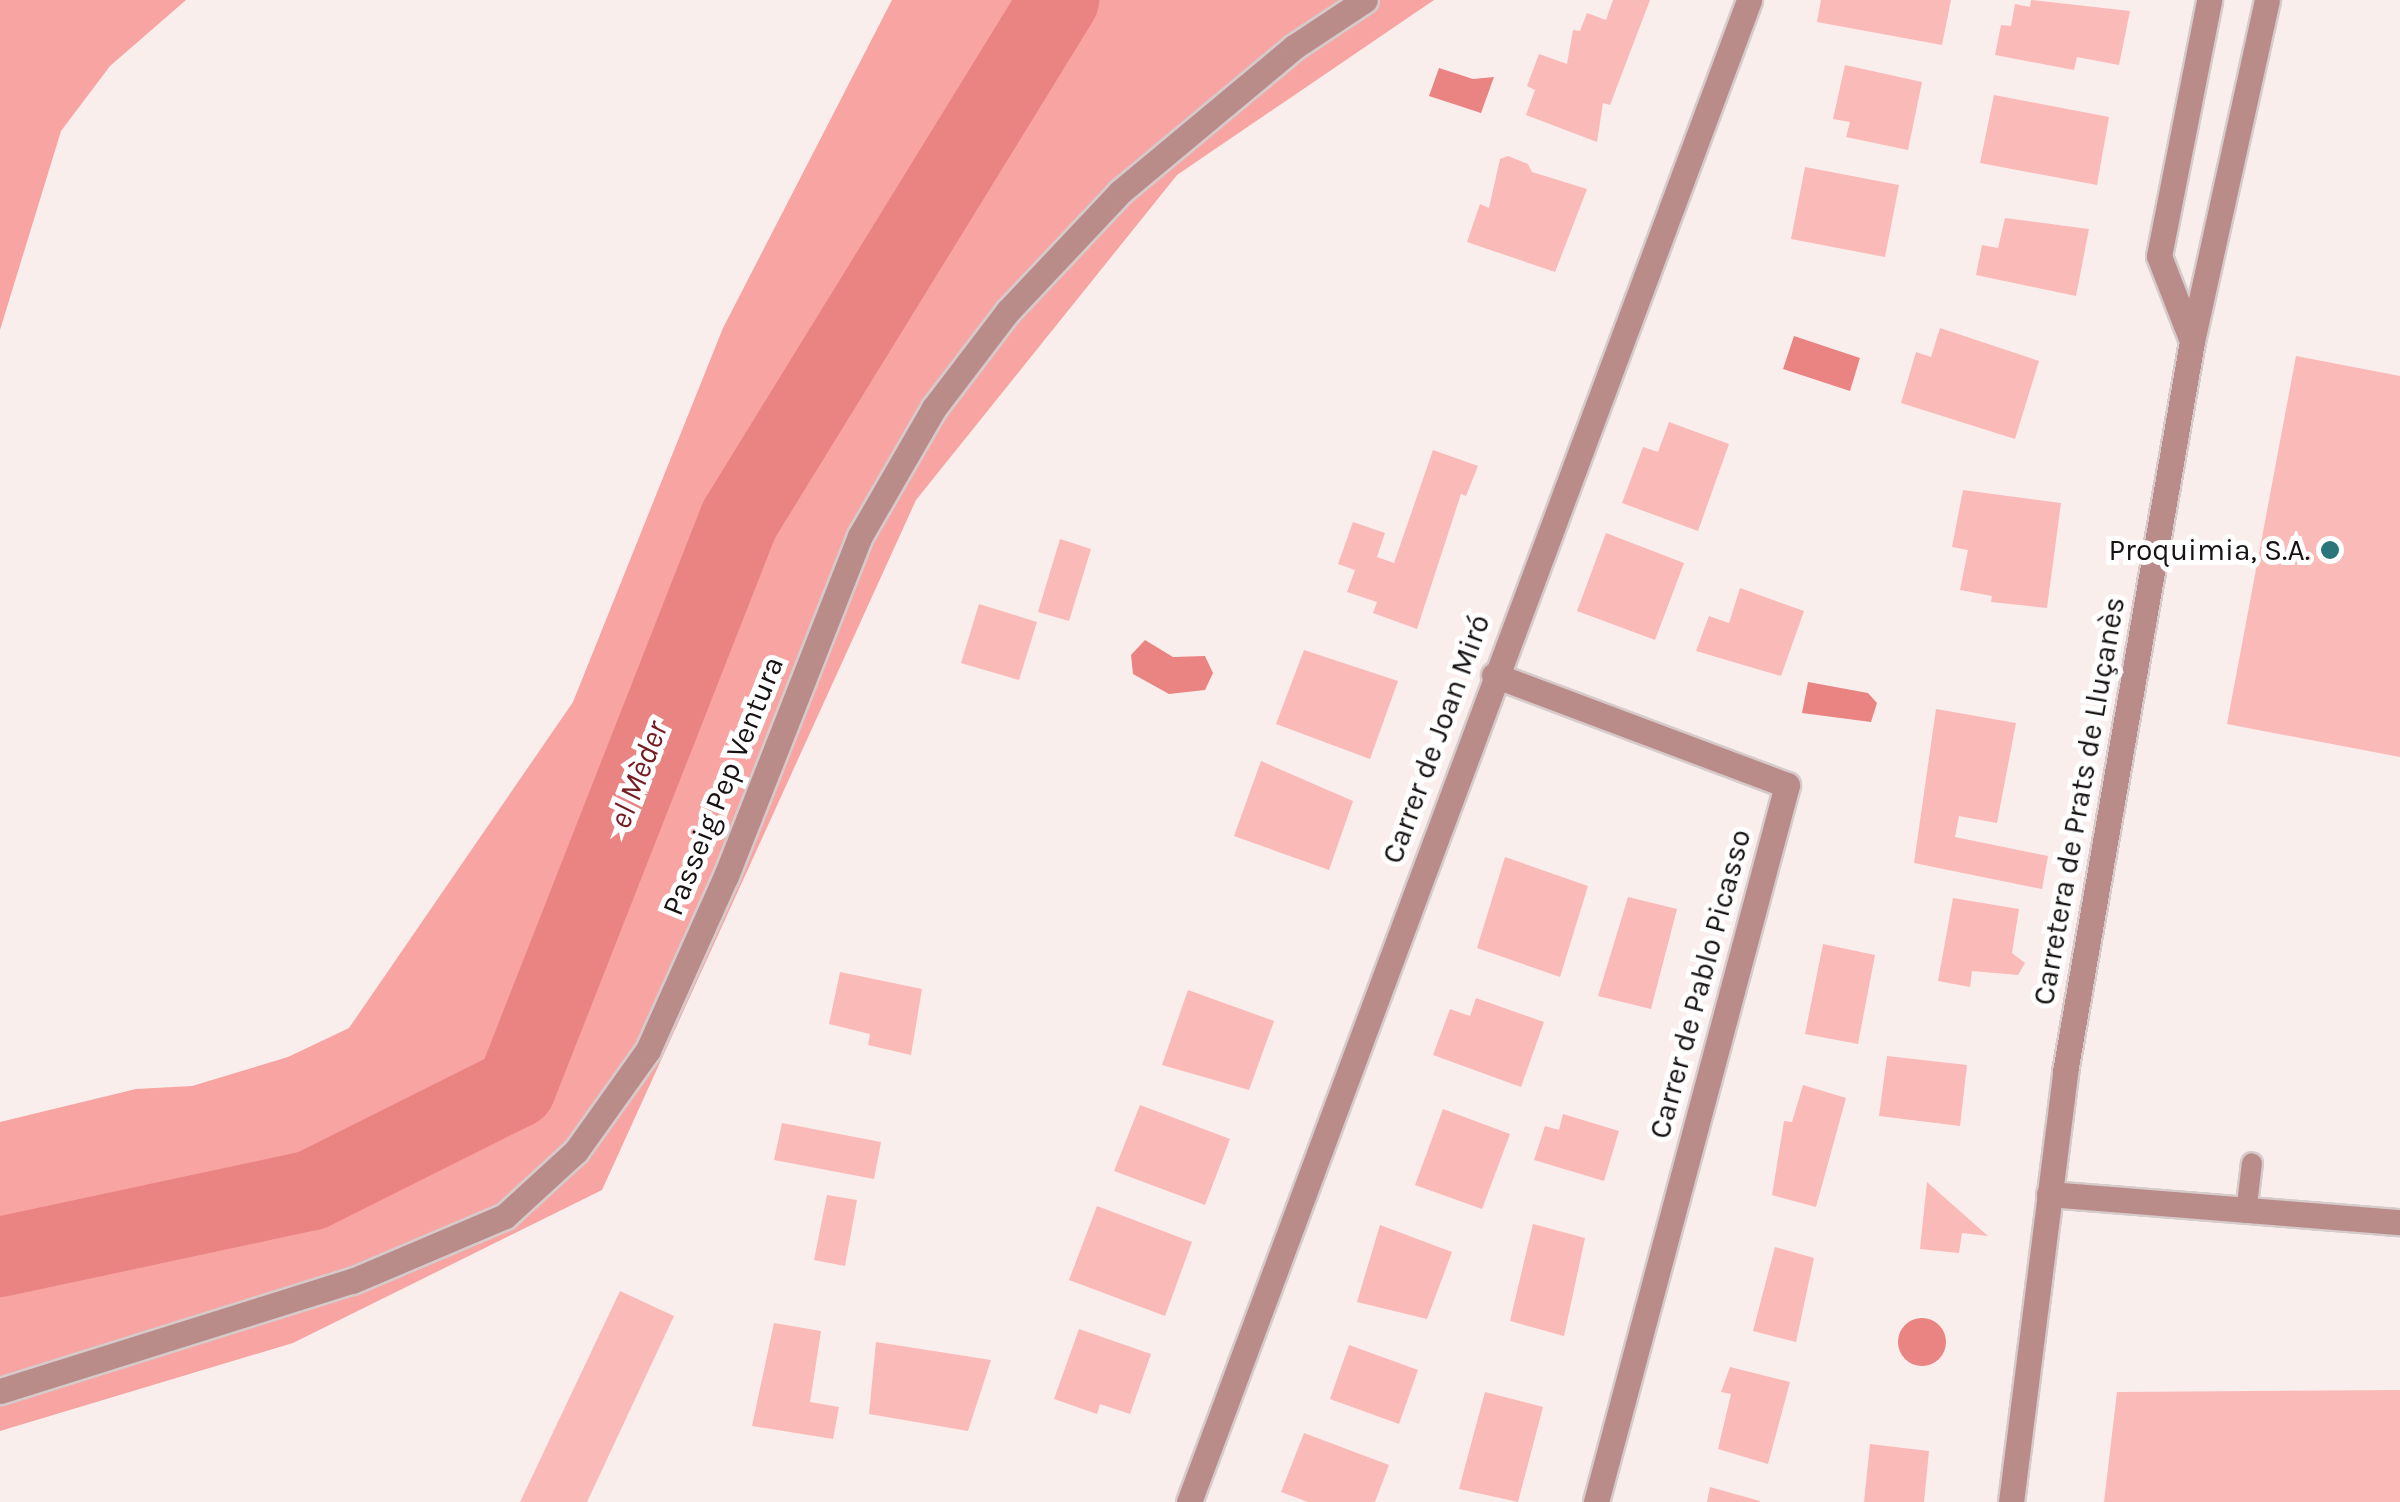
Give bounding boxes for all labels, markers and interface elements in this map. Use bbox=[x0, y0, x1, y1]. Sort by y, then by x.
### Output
place label: Proquimia, S.A. bbox=[2109, 532, 2310, 568]
marker: Proquimia, S.A. bbox=[2319, 539, 2341, 561]
street label: Carretera de Prats de Lluçanès bbox=[2025, 594, 2133, 1008]
street label: Carrer de Joan Miró bbox=[1374, 610, 1498, 868]
street label: Passeig Pep Ventura bbox=[655, 651, 791, 921]
water label: el Mèder bbox=[601, 716, 677, 834]
street label: Carrer de Pablo Picasso bbox=[1641, 825, 1759, 1143]

